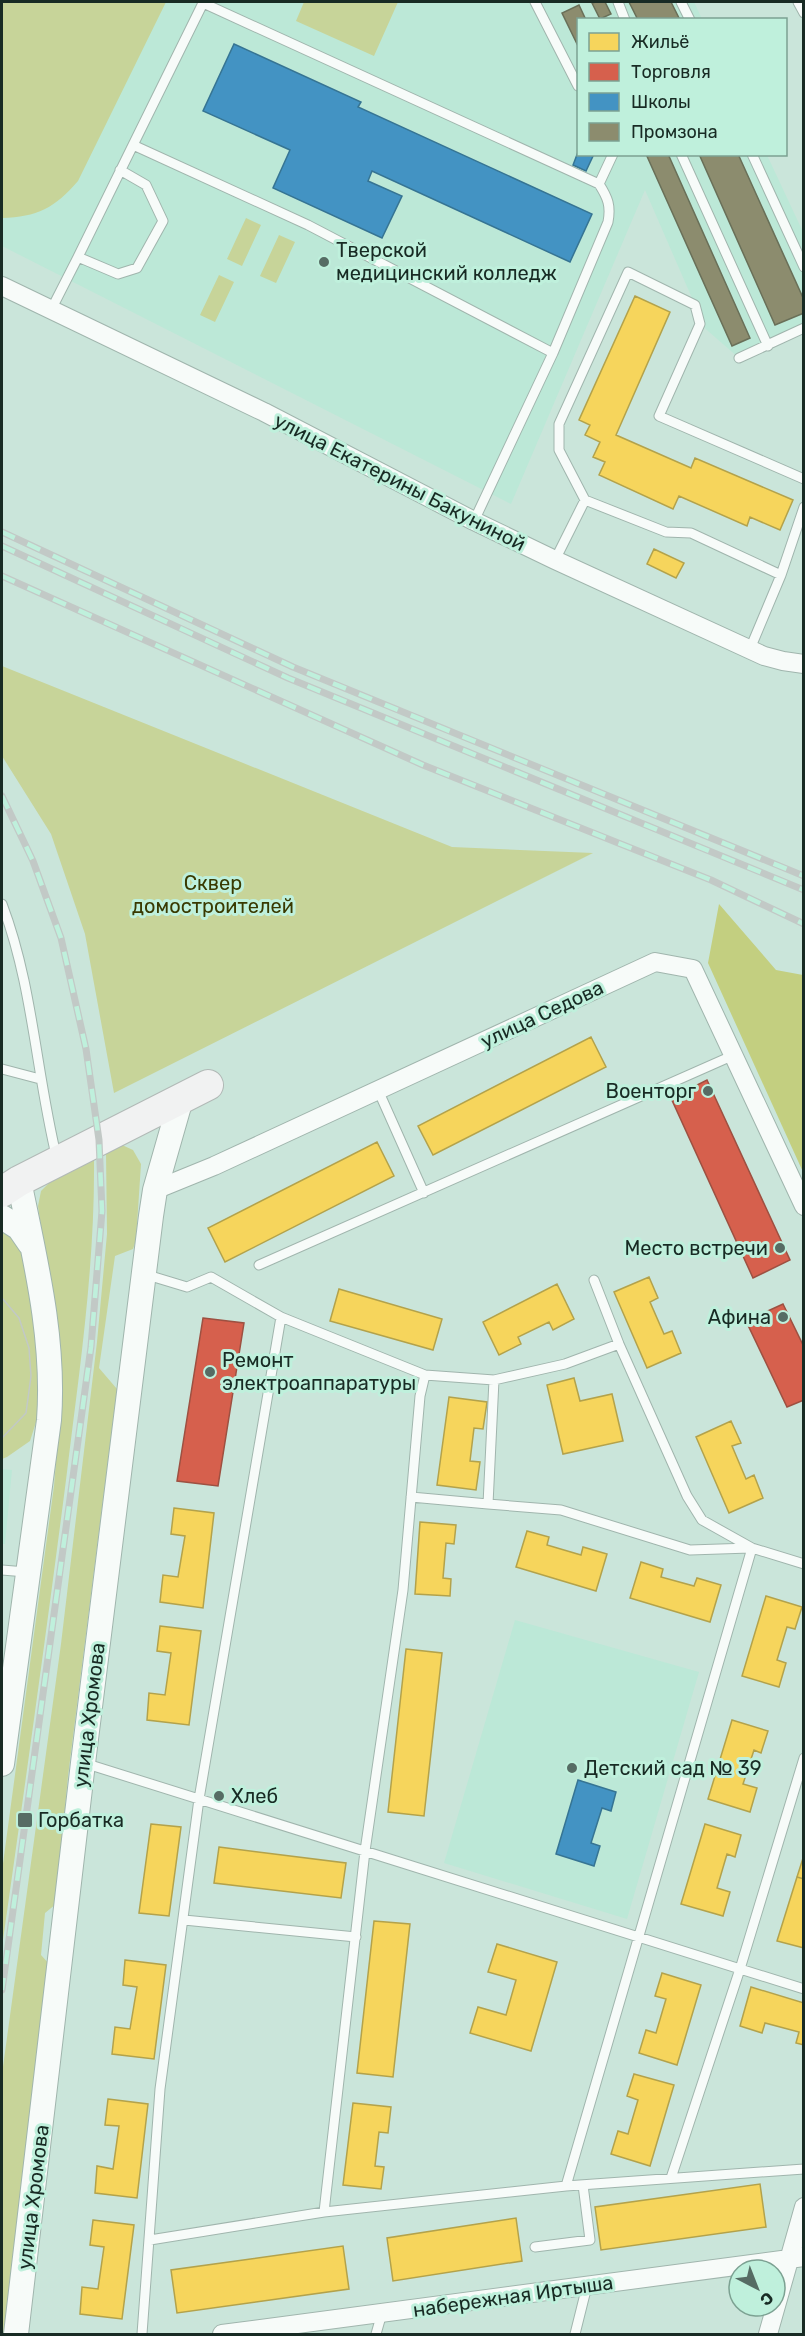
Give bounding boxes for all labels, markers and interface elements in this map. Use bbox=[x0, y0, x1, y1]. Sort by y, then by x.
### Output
legend bbox=[577, 18, 787, 156]
text: Жильё bbox=[631, 31, 689, 53]
text: Торговля bbox=[631, 61, 711, 83]
text: Школы bbox=[631, 91, 691, 113]
text: Промзона bbox=[631, 121, 718, 143]
place label: Тверской медицинский колледж bbox=[336, 238, 557, 285]
marker: Тверской медицинский колледж bbox=[317, 255, 331, 269]
street label: улица Екатерины Бакуниной bbox=[270, 408, 530, 556]
park label: Сквер домостроителей bbox=[132, 871, 294, 918]
street label: улица Седова bbox=[477, 975, 607, 1053]
place label: Военторг bbox=[606, 1079, 696, 1103]
marker: Военторг bbox=[701, 1084, 715, 1098]
place label: Место встречи bbox=[624, 1236, 768, 1260]
marker: Место встречи bbox=[773, 1241, 787, 1255]
place label: Афина bbox=[708, 1305, 771, 1329]
marker: Афина bbox=[776, 1310, 790, 1324]
place label: Ремонт электроаппаратуры bbox=[222, 1348, 416, 1395]
marker: Ремонт электроаппаратуры bbox=[203, 1365, 217, 1379]
street label: улица Хромова bbox=[68, 1641, 110, 1789]
place label: Детский сад № 39 bbox=[584, 1756, 762, 1780]
marker: Детский сад № 39 bbox=[565, 1761, 579, 1775]
place label: Хлеб bbox=[231, 1784, 278, 1808]
marker: Хлеб bbox=[212, 1789, 226, 1803]
place label: Горбатка bbox=[38, 1808, 124, 1832]
marker: Горбатка bbox=[16, 1811, 34, 1829]
street label: улица Хромова bbox=[12, 2123, 54, 2271]
north arrow bbox=[727, 2258, 787, 2318]
street label: набережная Иртыша bbox=[411, 2270, 615, 2322]
text: С bbox=[756, 2288, 777, 2310]

